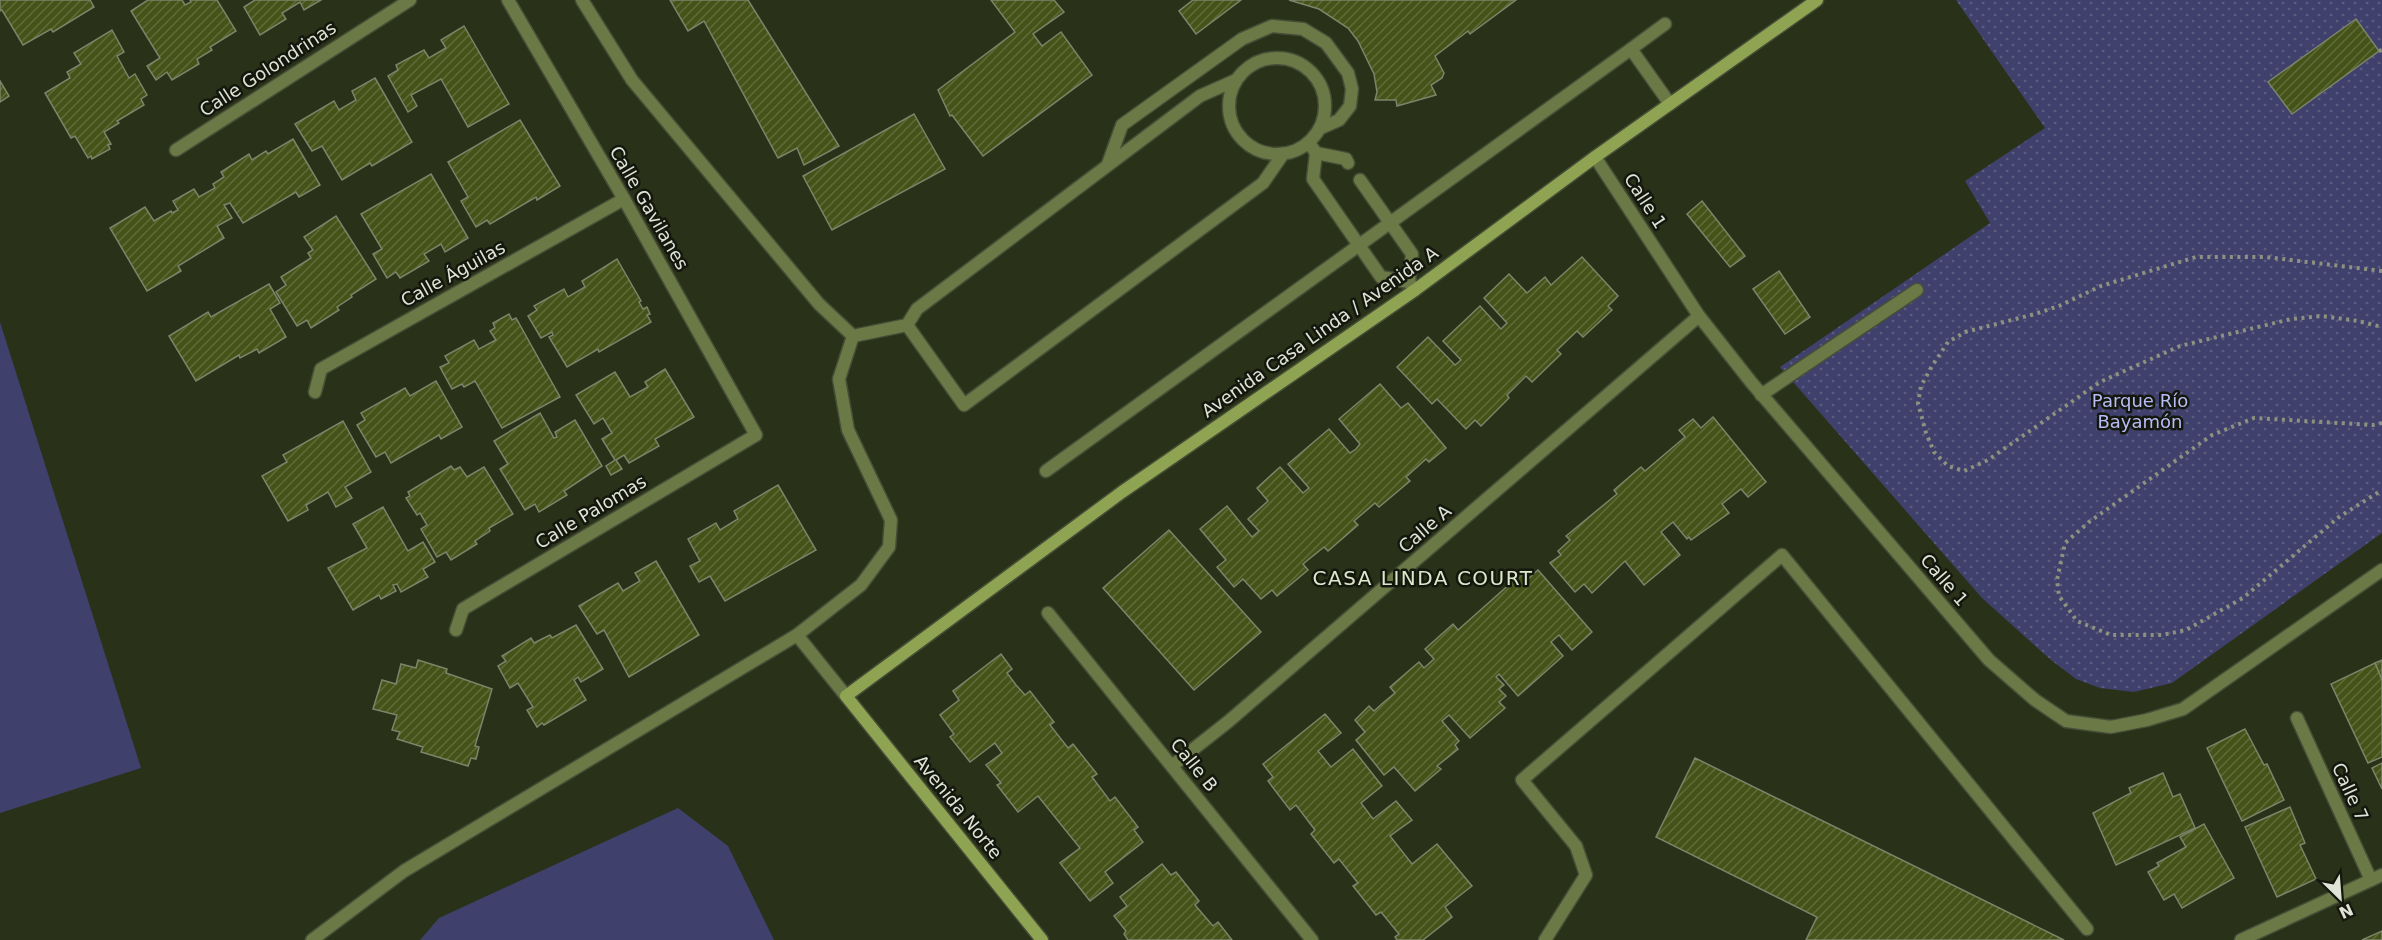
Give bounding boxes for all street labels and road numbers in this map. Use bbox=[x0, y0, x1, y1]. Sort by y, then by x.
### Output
street label: Calle Golondrinas bbox=[196, 17, 340, 121]
street label: Calle Gavilanes bbox=[606, 142, 693, 273]
street label: Calle 1 bbox=[1620, 169, 1671, 232]
street label: Calle Águilas bbox=[397, 236, 509, 311]
street label: Avenida Casa Linda / Avenida A bbox=[1198, 241, 1442, 422]
street label: Calle Palomas bbox=[532, 470, 650, 553]
street label: Calle A bbox=[1394, 500, 1456, 557]
street label: Calle 1 bbox=[1916, 549, 1973, 610]
street label: Calle B bbox=[1166, 734, 1222, 796]
street label: Avenida Norte bbox=[910, 750, 1007, 863]
street label: Calle 7 bbox=[2328, 759, 2373, 824]

